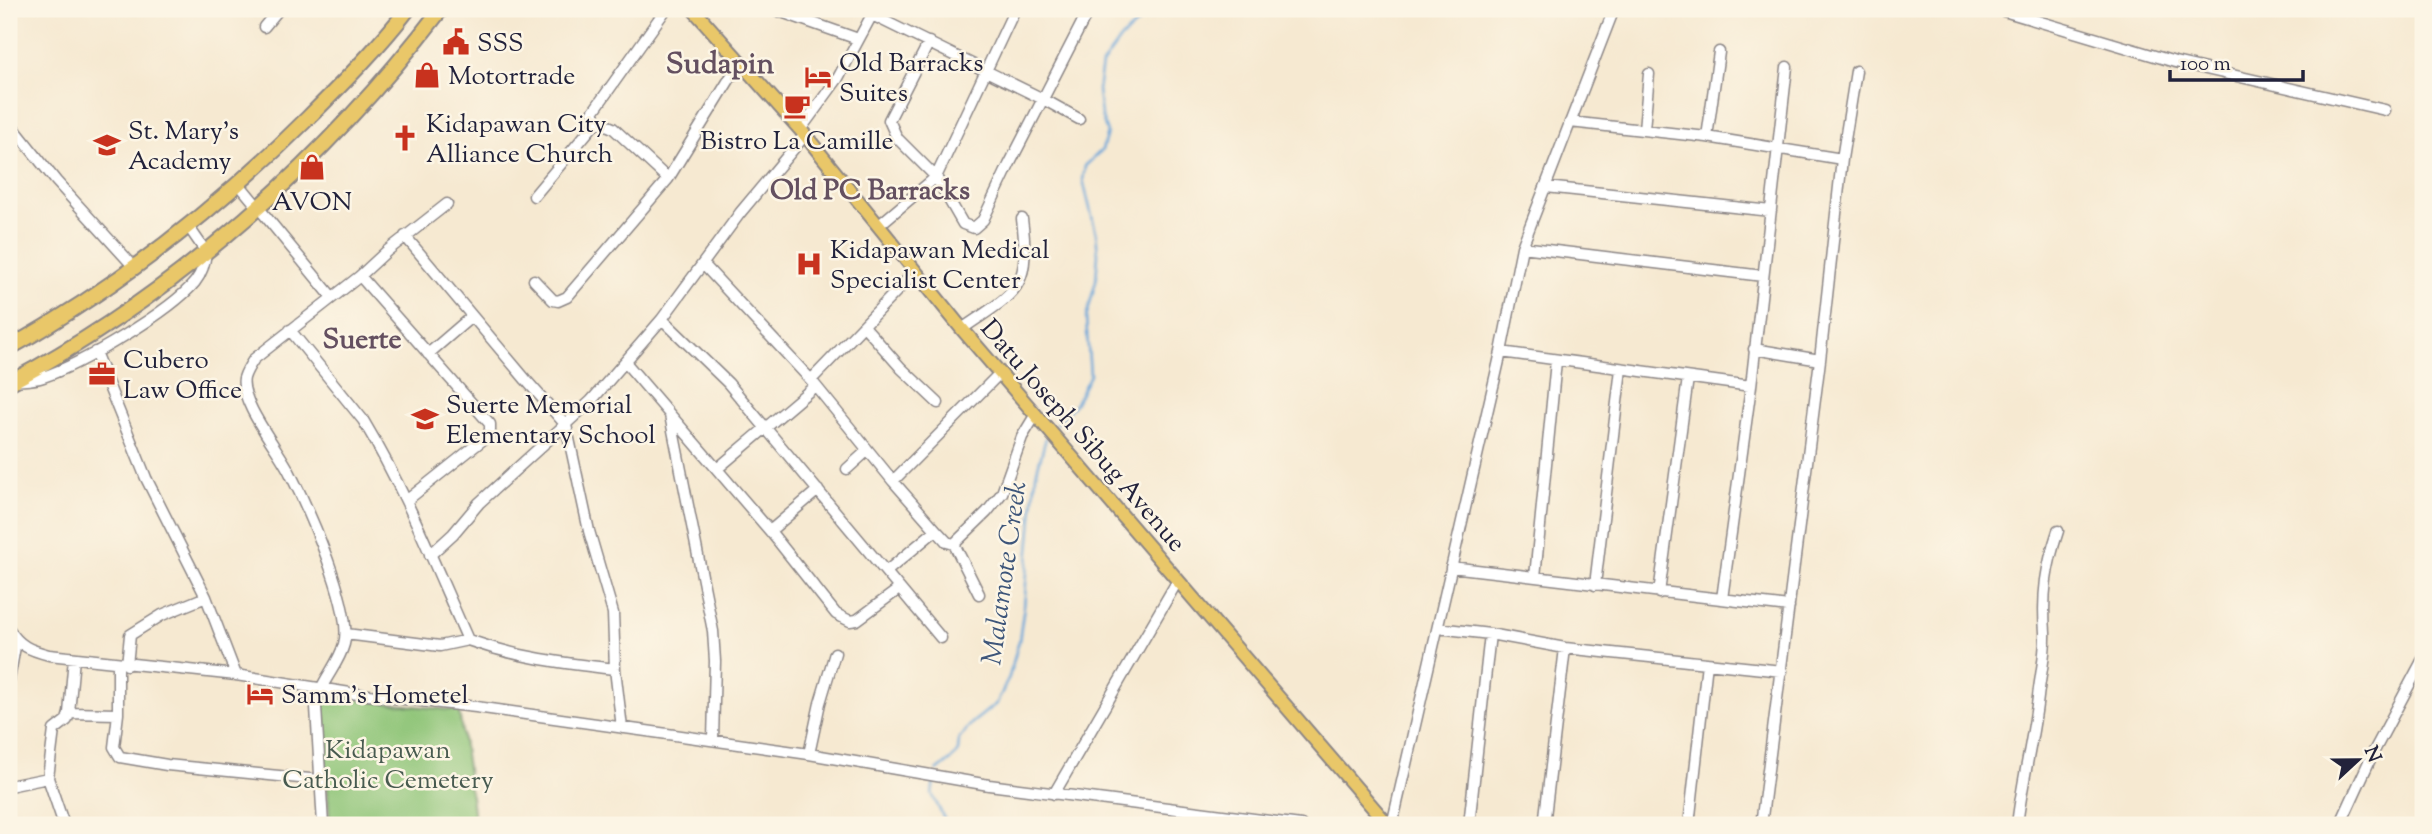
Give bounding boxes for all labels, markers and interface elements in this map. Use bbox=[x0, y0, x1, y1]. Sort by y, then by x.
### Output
place label: SSS bbox=[477, 26, 524, 63]
public building icon: SSS bbox=[441, 27, 471, 57]
scale bar bbox=[2170, 38, 2302, 82]
district label: Sudapin bbox=[666, 44, 775, 87]
place label: Old Barracks Suites bbox=[839, 46, 984, 113]
text: 100 m bbox=[2180, 50, 2231, 80]
place label: Motortrade bbox=[448, 59, 575, 96]
shop icon: Motortrade bbox=[412, 60, 442, 90]
hotel icon: Old Barracks Suites bbox=[803, 62, 833, 92]
cafe icon: Bistro La Camille bbox=[782, 91, 812, 121]
place label: Kidapawan City Alliance Church bbox=[426, 107, 613, 174]
place label: St. Mary's Academy bbox=[128, 114, 239, 181]
church icon: Kidapawan City Alliance Church bbox=[390, 123, 420, 153]
place label: Bistro La Camille bbox=[700, 124, 894, 161]
school or university icon: St. Mary's Academy bbox=[92, 130, 122, 160]
shop icon: AVON bbox=[297, 152, 327, 182]
district label: Old PC Barracks bbox=[770, 172, 970, 212]
place label: AVON bbox=[272, 185, 352, 222]
place label: Kidapawan Medical Specialist Center bbox=[830, 233, 1049, 300]
hospital icon: Kidapawan Medical Specialist Center bbox=[794, 249, 824, 279]
street label: Datu Joseph Sibug Avenue bbox=[971, 312, 1194, 561]
district label: Suerte bbox=[323, 321, 402, 361]
place label: Cubero Law Office bbox=[123, 343, 242, 410]
office icon: Cubero Law Office bbox=[87, 359, 117, 389]
place label: Suerte Memorial Elementary School bbox=[446, 388, 656, 455]
school or university icon: Suerte Memorial Elementary School bbox=[410, 404, 440, 434]
water label: Malamote Creek bbox=[973, 479, 1039, 668]
place label: Samm's Hometel bbox=[281, 678, 469, 715]
hotel icon: Samm's Hometel bbox=[245, 679, 275, 709]
north arrow bbox=[2324, 726, 2394, 796]
park label: Kidapawan Catholic Cemetery bbox=[282, 733, 494, 800]
text: N bbox=[2356, 742, 2387, 767]

